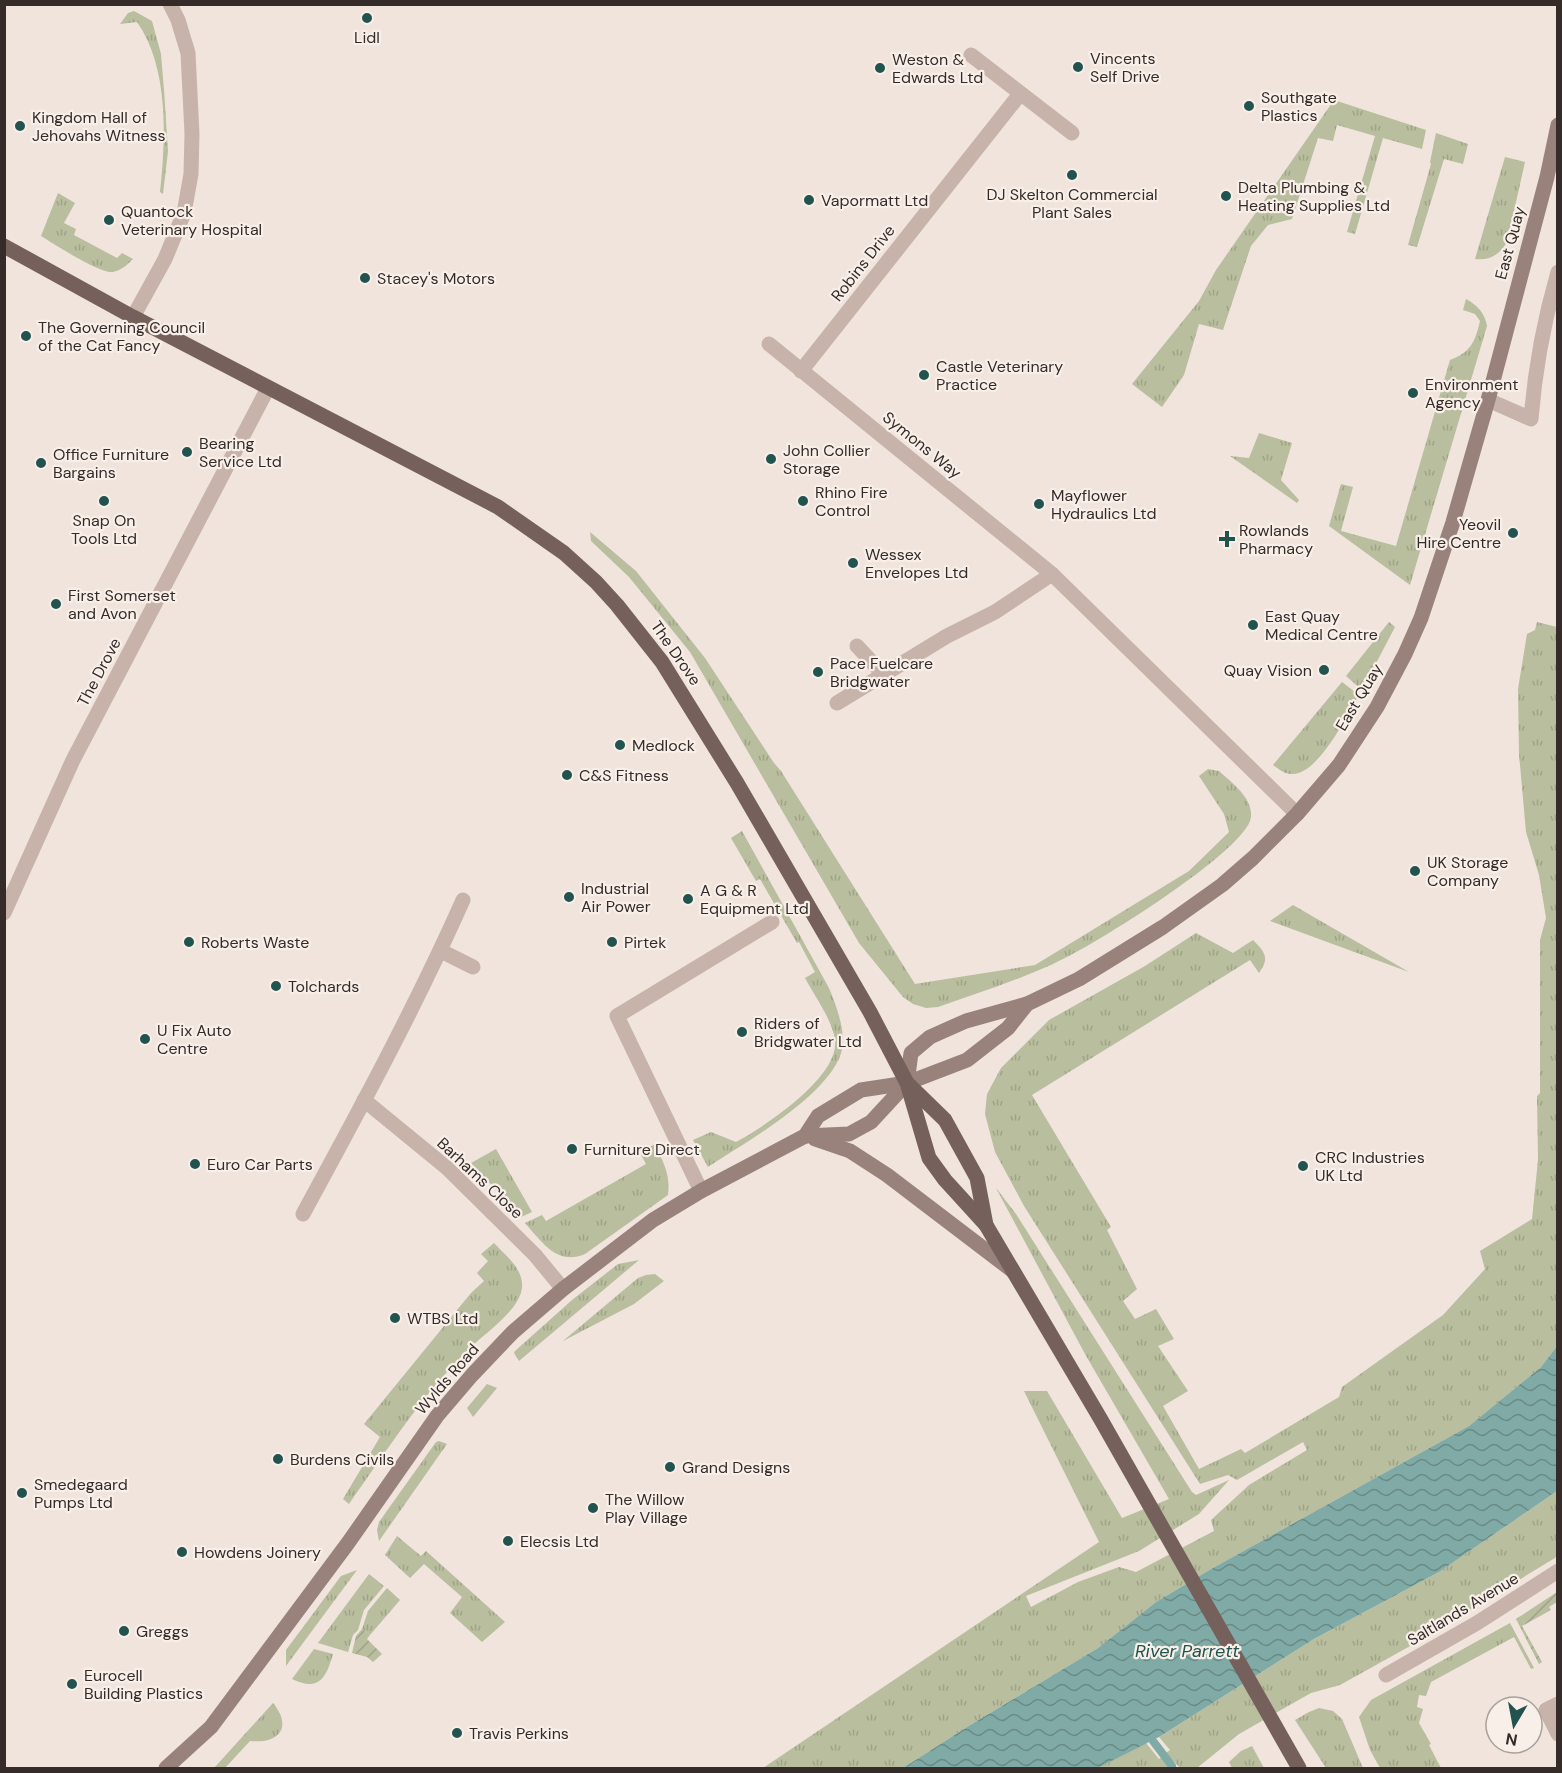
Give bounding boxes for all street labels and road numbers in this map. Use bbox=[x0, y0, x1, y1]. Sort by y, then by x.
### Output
street label: East Quay bbox=[1490, 204, 1530, 282]
street label: Robins Drive bbox=[826, 220, 900, 306]
street label: Symons Way bbox=[878, 407, 966, 483]
street label: The Drove bbox=[646, 617, 706, 689]
street label: The Drove bbox=[72, 634, 126, 710]
street label: East Quay bbox=[1331, 659, 1387, 734]
street label: Barhams Close bbox=[432, 1133, 528, 1223]
street label: Wylds Road bbox=[410, 1339, 484, 1419]
street label: Saltlands Avenue bbox=[1404, 1568, 1522, 1650]

